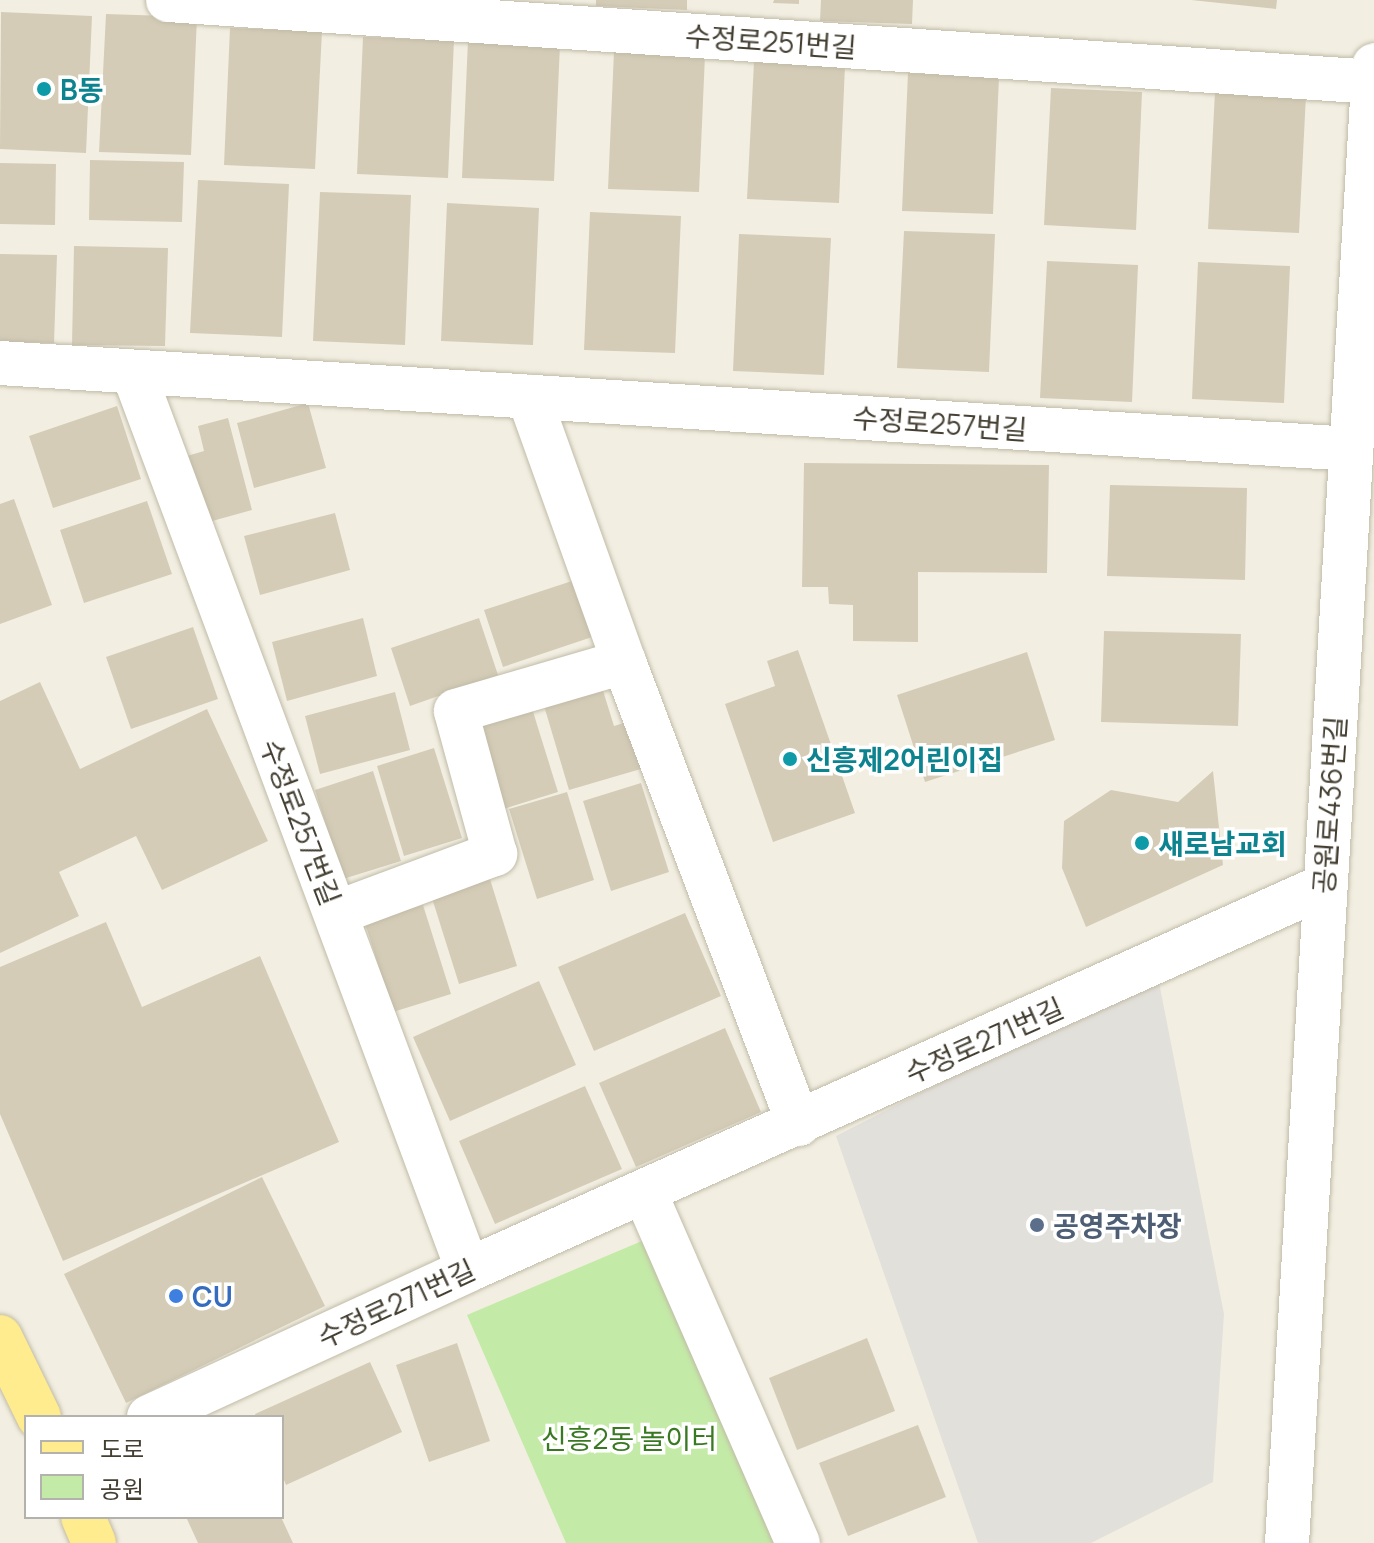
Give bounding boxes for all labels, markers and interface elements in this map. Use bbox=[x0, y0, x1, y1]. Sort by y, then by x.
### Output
street label: 수정로251번길 bbox=[684, 18, 858, 64]
place label: B동 bbox=[60, 72, 103, 106]
marker: B동 bbox=[35, 80, 53, 98]
street label: 수정로257번길 bbox=[852, 400, 1028, 446]
street label: 공원로436번길 bbox=[1306, 715, 1352, 895]
street label: 수정로257번길 bbox=[254, 734, 348, 910]
place label: 신흥제2어린이집 bbox=[806, 742, 1003, 776]
marker: 신흥제2어린이집 bbox=[781, 750, 799, 768]
place label: 새로남교회 bbox=[1158, 826, 1287, 860]
marker: 새로남교회 bbox=[1133, 834, 1151, 852]
street label: 수정로271번길 bbox=[900, 990, 1068, 1090]
place label: 공영주차장 bbox=[1053, 1208, 1182, 1242]
marker: 공영주차장 bbox=[1028, 1216, 1046, 1234]
street label: 수정로271번길 bbox=[312, 1252, 480, 1354]
place label: CU bbox=[192, 1279, 233, 1313]
marker: CU bbox=[167, 1287, 185, 1305]
legend bbox=[24, 1415, 284, 1519]
park label: 신흥2동 놀이터 bbox=[541, 1421, 717, 1455]
text: 도로 bbox=[100, 1432, 144, 1465]
text: 공원 bbox=[100, 1472, 144, 1505]

